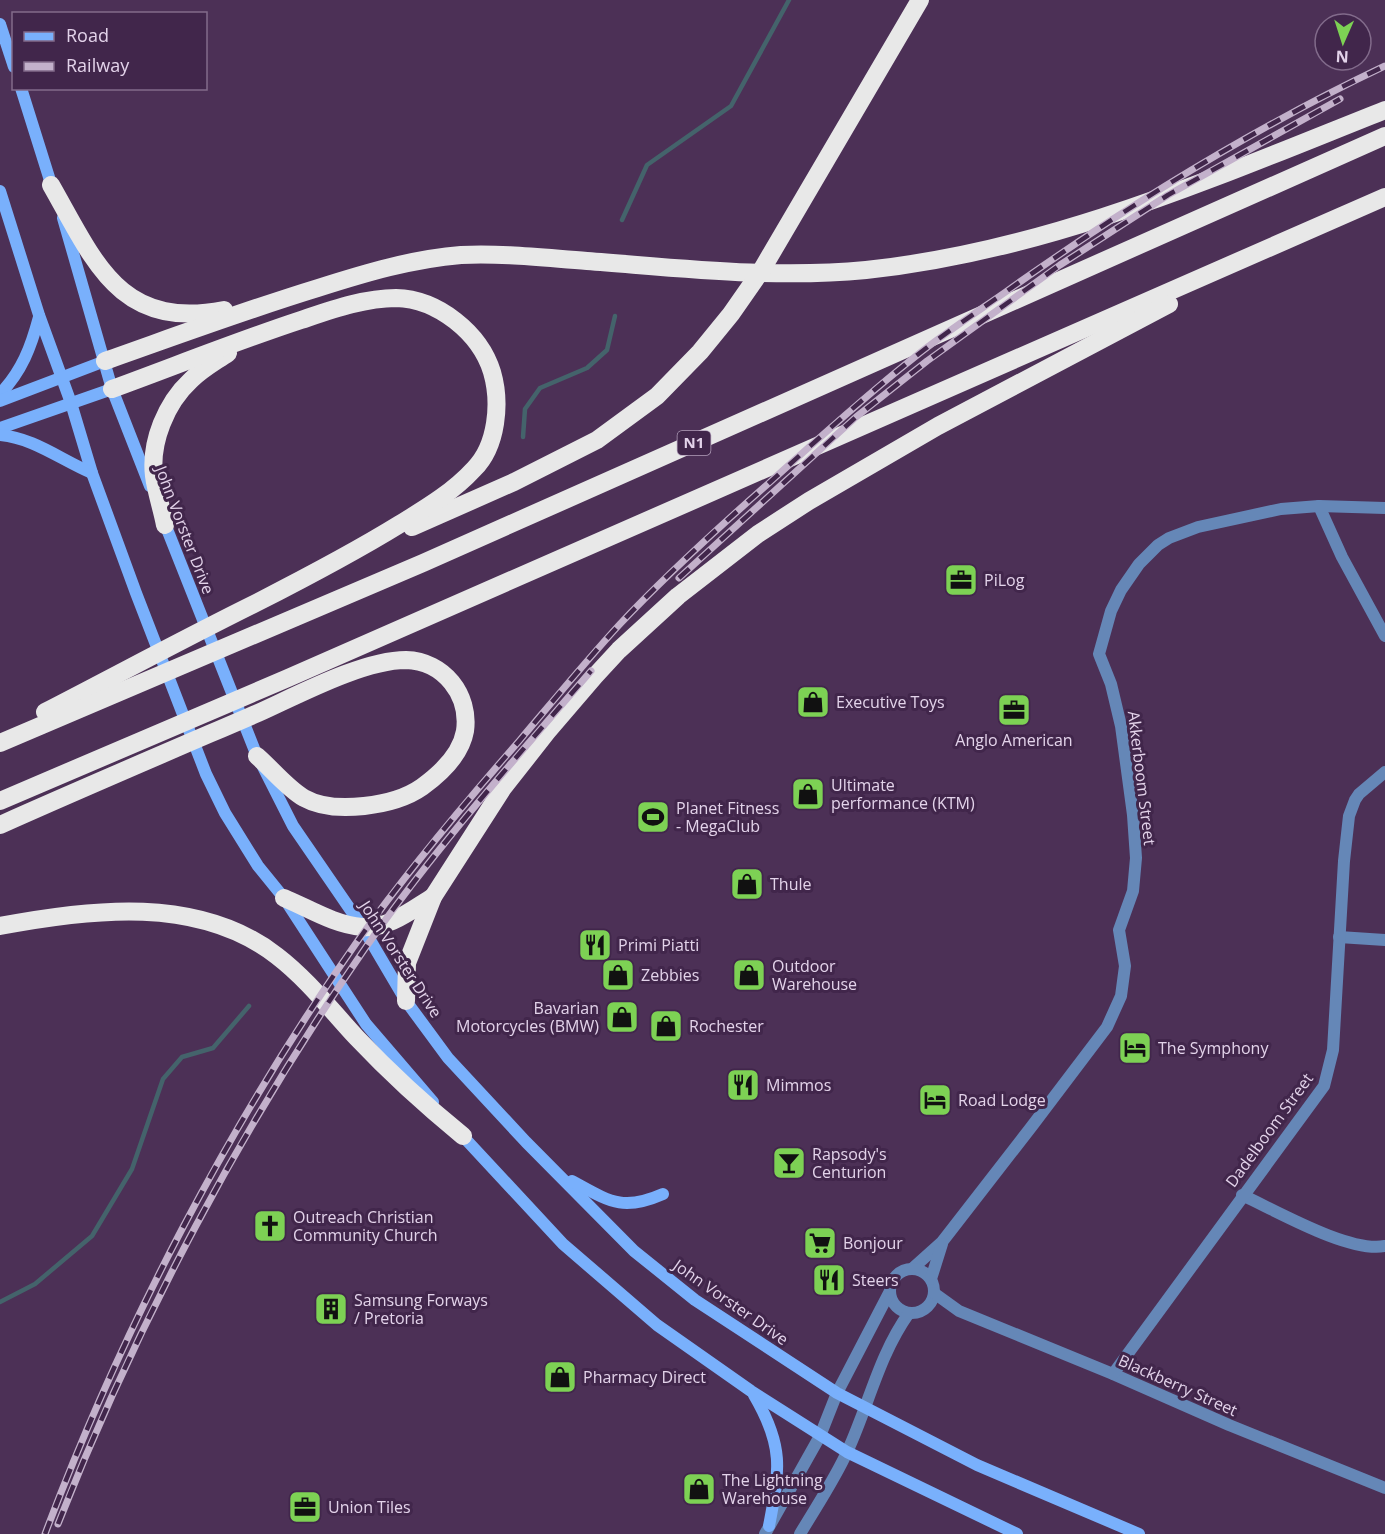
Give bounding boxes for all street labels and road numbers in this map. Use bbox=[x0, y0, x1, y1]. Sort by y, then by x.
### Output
road number: N1 bbox=[678, 431, 710, 455]
street label: John Vorster Drive bbox=[150, 461, 220, 597]
street label: Akkerboom Street bbox=[1123, 710, 1161, 847]
street label: John Vorster Drive bbox=[354, 894, 447, 1022]
street label: Dadelboom Street bbox=[1220, 1068, 1318, 1191]
street label: John Vorster Drive bbox=[668, 1253, 793, 1350]
street label: Blackberry Street bbox=[1115, 1349, 1241, 1421]

